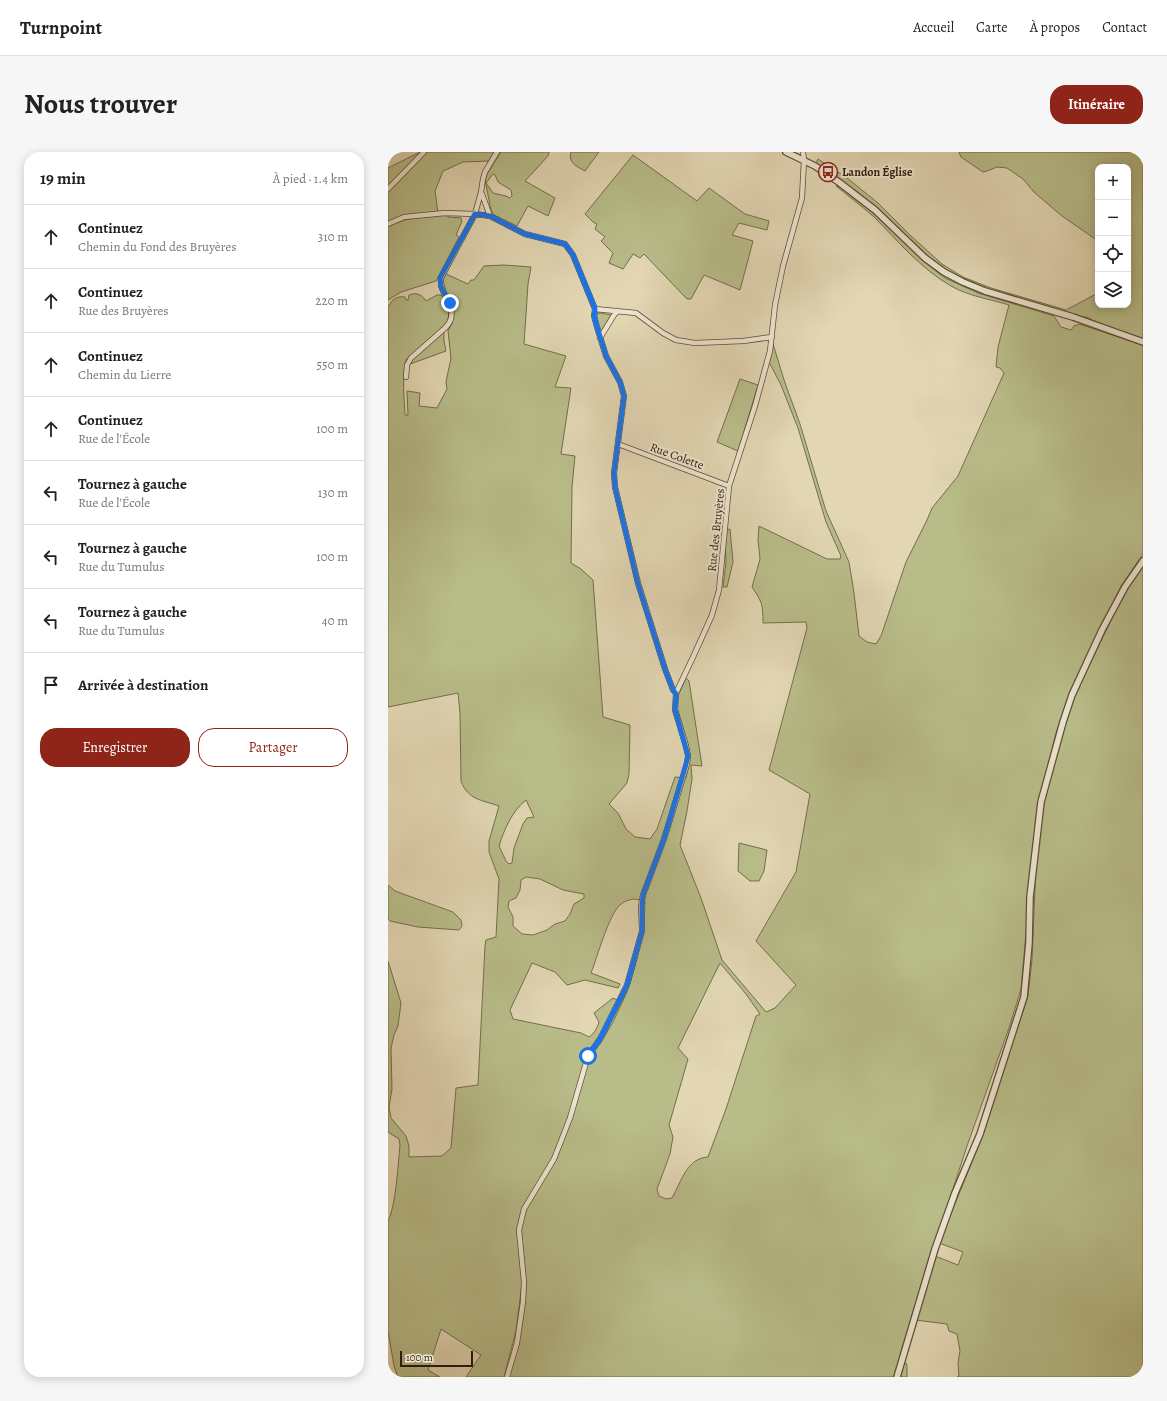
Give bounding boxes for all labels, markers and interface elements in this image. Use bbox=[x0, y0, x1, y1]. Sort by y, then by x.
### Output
text: Turnpoint bbox=[20, 15, 102, 41]
text: Accueil bbox=[913, 18, 954, 37]
text: Carte bbox=[976, 18, 1008, 37]
text: À propos bbox=[1030, 18, 1080, 37]
text: Contact bbox=[1102, 18, 1147, 37]
text: Nous trouver bbox=[24, 85, 177, 123]
button: Itinéraire bbox=[1050, 85, 1143, 124]
bus stop icon: Landon Église bbox=[817, 161, 839, 183]
place label: Landon Église bbox=[842, 164, 913, 180]
map controls bbox=[1095, 164, 1131, 308]
button: + bbox=[1095, 164, 1131, 200]
text: 19 min bbox=[40, 167, 86, 190]
text: À pied · 1.4 km bbox=[273, 170, 348, 187]
button: − bbox=[1095, 200, 1131, 236]
text: Continuez bbox=[78, 218, 143, 238]
icon: ahead bbox=[40, 226, 62, 248]
text: 310 m bbox=[318, 228, 348, 245]
button: locate bbox=[1095, 236, 1131, 272]
text: Chemin du Fond des Bruyères bbox=[78, 238, 236, 255]
button: layers bbox=[1095, 272, 1131, 308]
text: Continuez bbox=[78, 282, 143, 302]
icon: ahead bbox=[40, 290, 62, 312]
text: 220 m bbox=[315, 292, 348, 309]
route end bbox=[441, 294, 459, 312]
text: Rue des Bruyères bbox=[78, 302, 169, 319]
text: Continuez bbox=[78, 346, 143, 366]
icon: ahead bbox=[40, 354, 62, 376]
text: 550 m bbox=[317, 356, 348, 373]
text: Chemin du Lierre bbox=[78, 366, 171, 383]
text: Continuez bbox=[78, 410, 143, 430]
icon: ahead bbox=[40, 418, 62, 440]
text: 100 m bbox=[316, 420, 348, 437]
text: Rue de l'École bbox=[78, 430, 150, 447]
street label: Rue Colette bbox=[648, 439, 706, 473]
text: Tournez à gauche bbox=[78, 474, 187, 494]
icon: left bbox=[40, 482, 62, 504]
text: 130 m bbox=[318, 484, 348, 501]
street label: Rue des Bruyères bbox=[704, 487, 728, 572]
text: Rue de l'École bbox=[78, 494, 150, 511]
text: Tournez à gauche bbox=[78, 538, 187, 558]
icon: left bbox=[40, 546, 62, 568]
text: 100 m bbox=[316, 548, 348, 565]
text: Rue du Tumulus bbox=[78, 558, 165, 575]
text: Tournez à gauche bbox=[78, 602, 187, 622]
icon: left bbox=[40, 610, 62, 632]
text: 40 m bbox=[322, 612, 348, 629]
text: Rue du Tumulus bbox=[78, 622, 165, 639]
icon: arrive bbox=[40, 674, 62, 696]
text: Arrivée à destination bbox=[78, 675, 209, 695]
button: Enregistrer bbox=[40, 728, 190, 767]
button: Partager bbox=[198, 728, 348, 767]
route start bbox=[579, 1047, 597, 1065]
scale bar bbox=[400, 1349, 473, 1368]
text: 100 m bbox=[406, 1350, 433, 1365]

